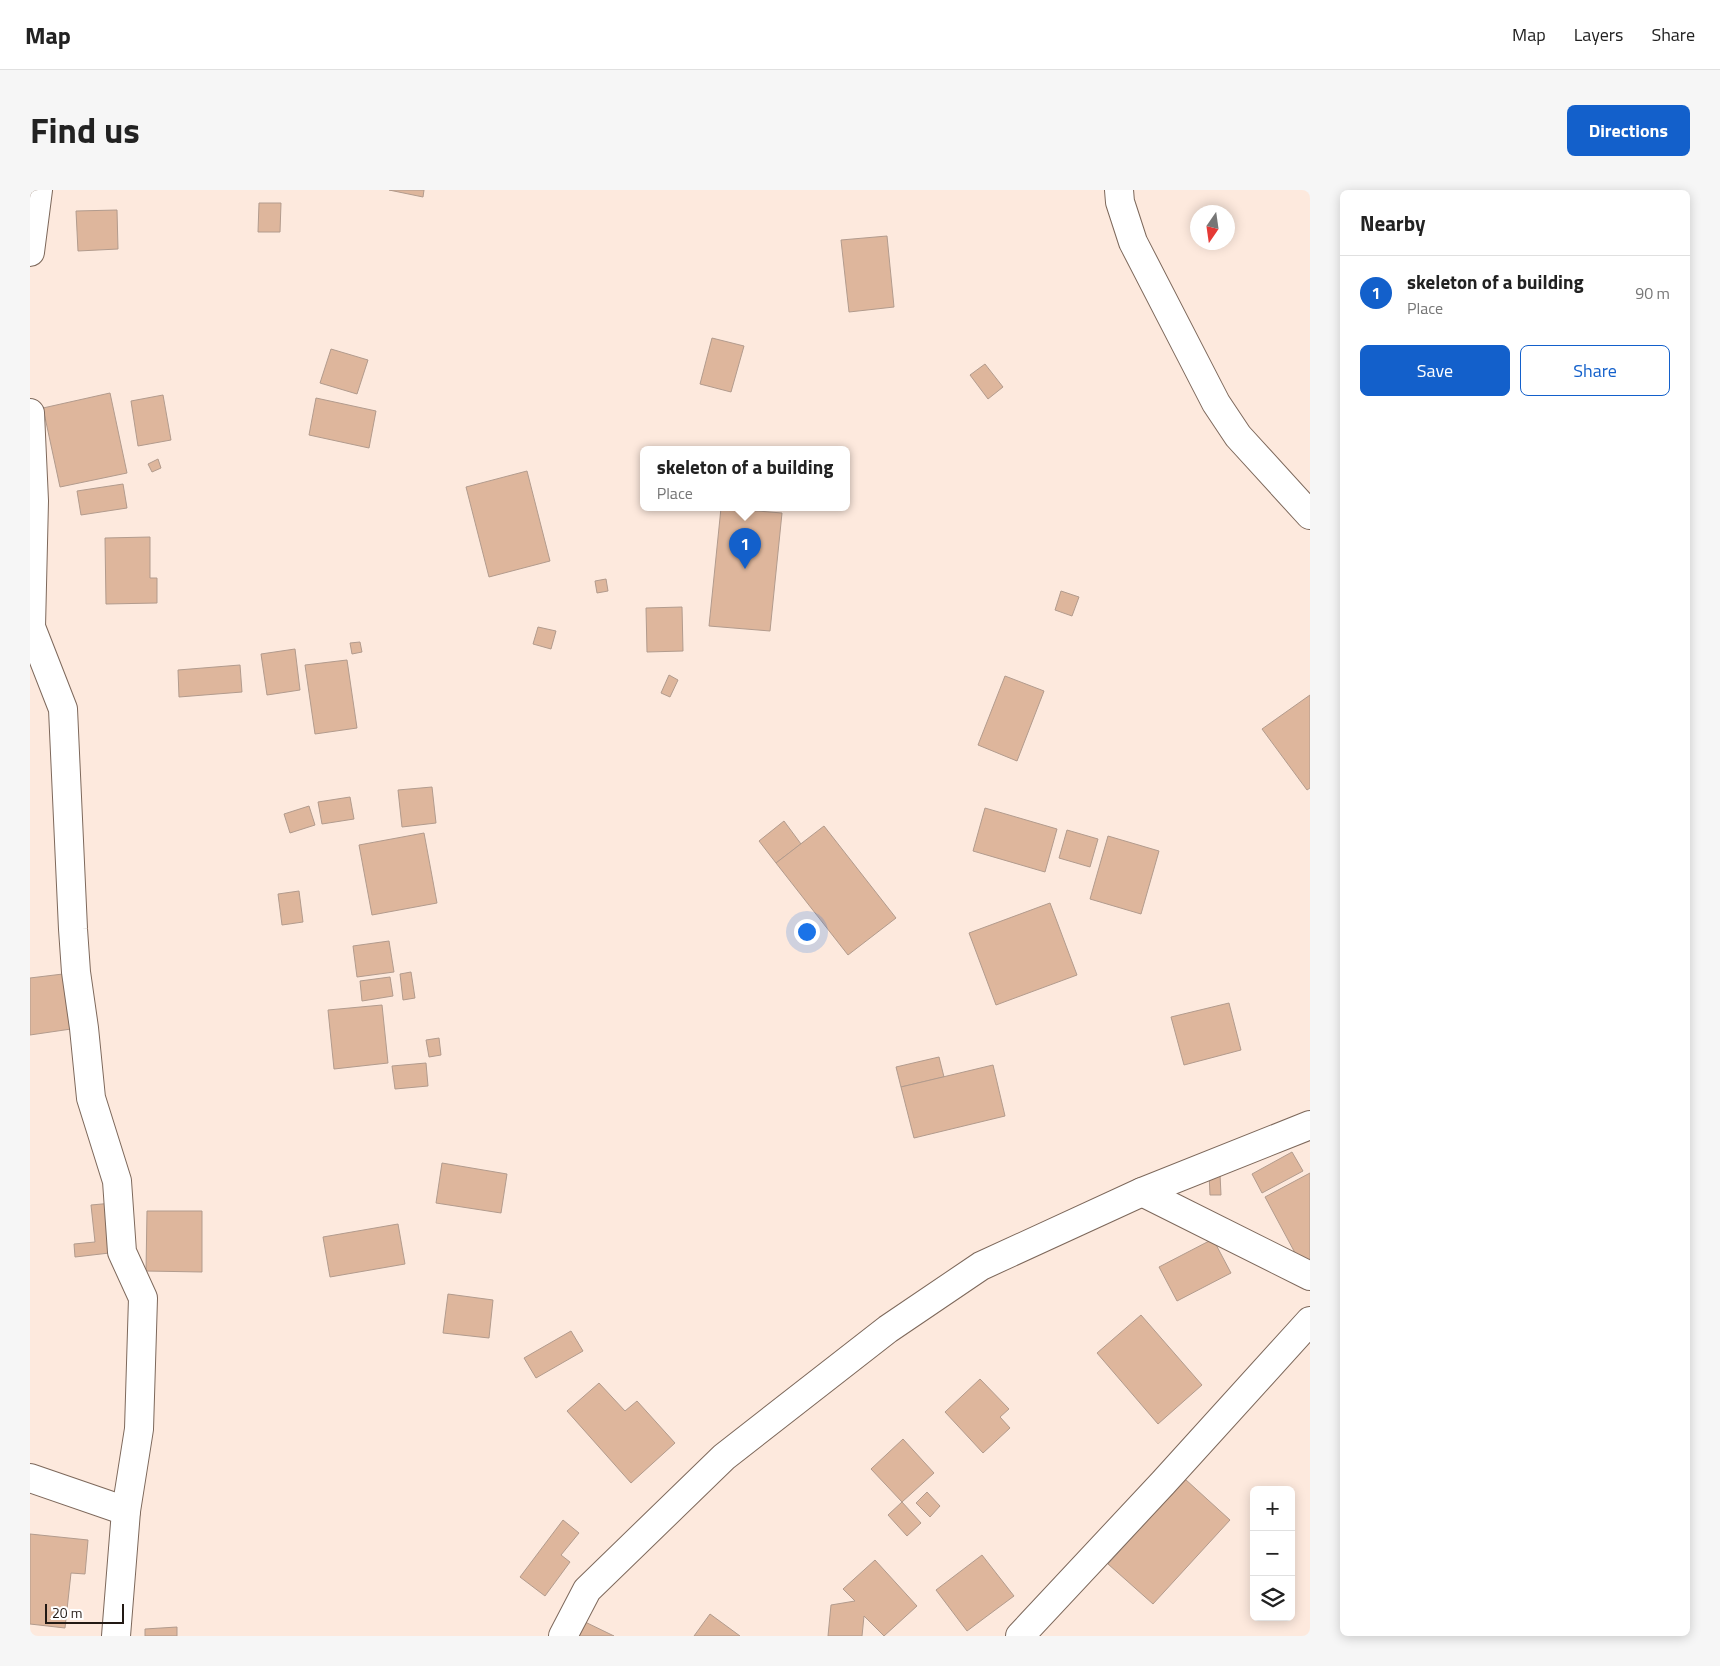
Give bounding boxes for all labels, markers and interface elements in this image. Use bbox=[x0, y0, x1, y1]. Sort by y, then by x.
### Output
text: Map bbox=[25, 17, 71, 53]
text: Map bbox=[1512, 21, 1546, 48]
text: Layers bbox=[1574, 21, 1623, 48]
text: Share bbox=[1651, 21, 1695, 48]
text: Find us bbox=[30, 103, 140, 157]
button: Directions bbox=[1567, 105, 1690, 156]
north arrow bbox=[1190, 205, 1235, 250]
text: Nearby bbox=[1360, 207, 1425, 239]
text: skeleton of a building bbox=[1407, 267, 1584, 296]
text: 1 bbox=[1372, 281, 1380, 305]
text: 90 m bbox=[1635, 281, 1670, 305]
text: Place bbox=[1407, 296, 1443, 320]
button: Save bbox=[1360, 345, 1510, 396]
button: Share bbox=[1520, 345, 1670, 396]
popup bbox=[640, 446, 850, 511]
text: skeleton of a building bbox=[657, 452, 833, 481]
text: Place bbox=[657, 481, 693, 505]
pin: 1 bbox=[729, 528, 761, 569]
your location bbox=[794, 919, 820, 945]
map controls bbox=[1250, 1486, 1295, 1621]
button: + bbox=[1250, 1486, 1295, 1531]
button: − bbox=[1250, 1531, 1295, 1576]
button: layers bbox=[1250, 1576, 1295, 1621]
scale bar bbox=[45, 1601, 124, 1624]
text: 20 m bbox=[52, 1602, 82, 1623]

